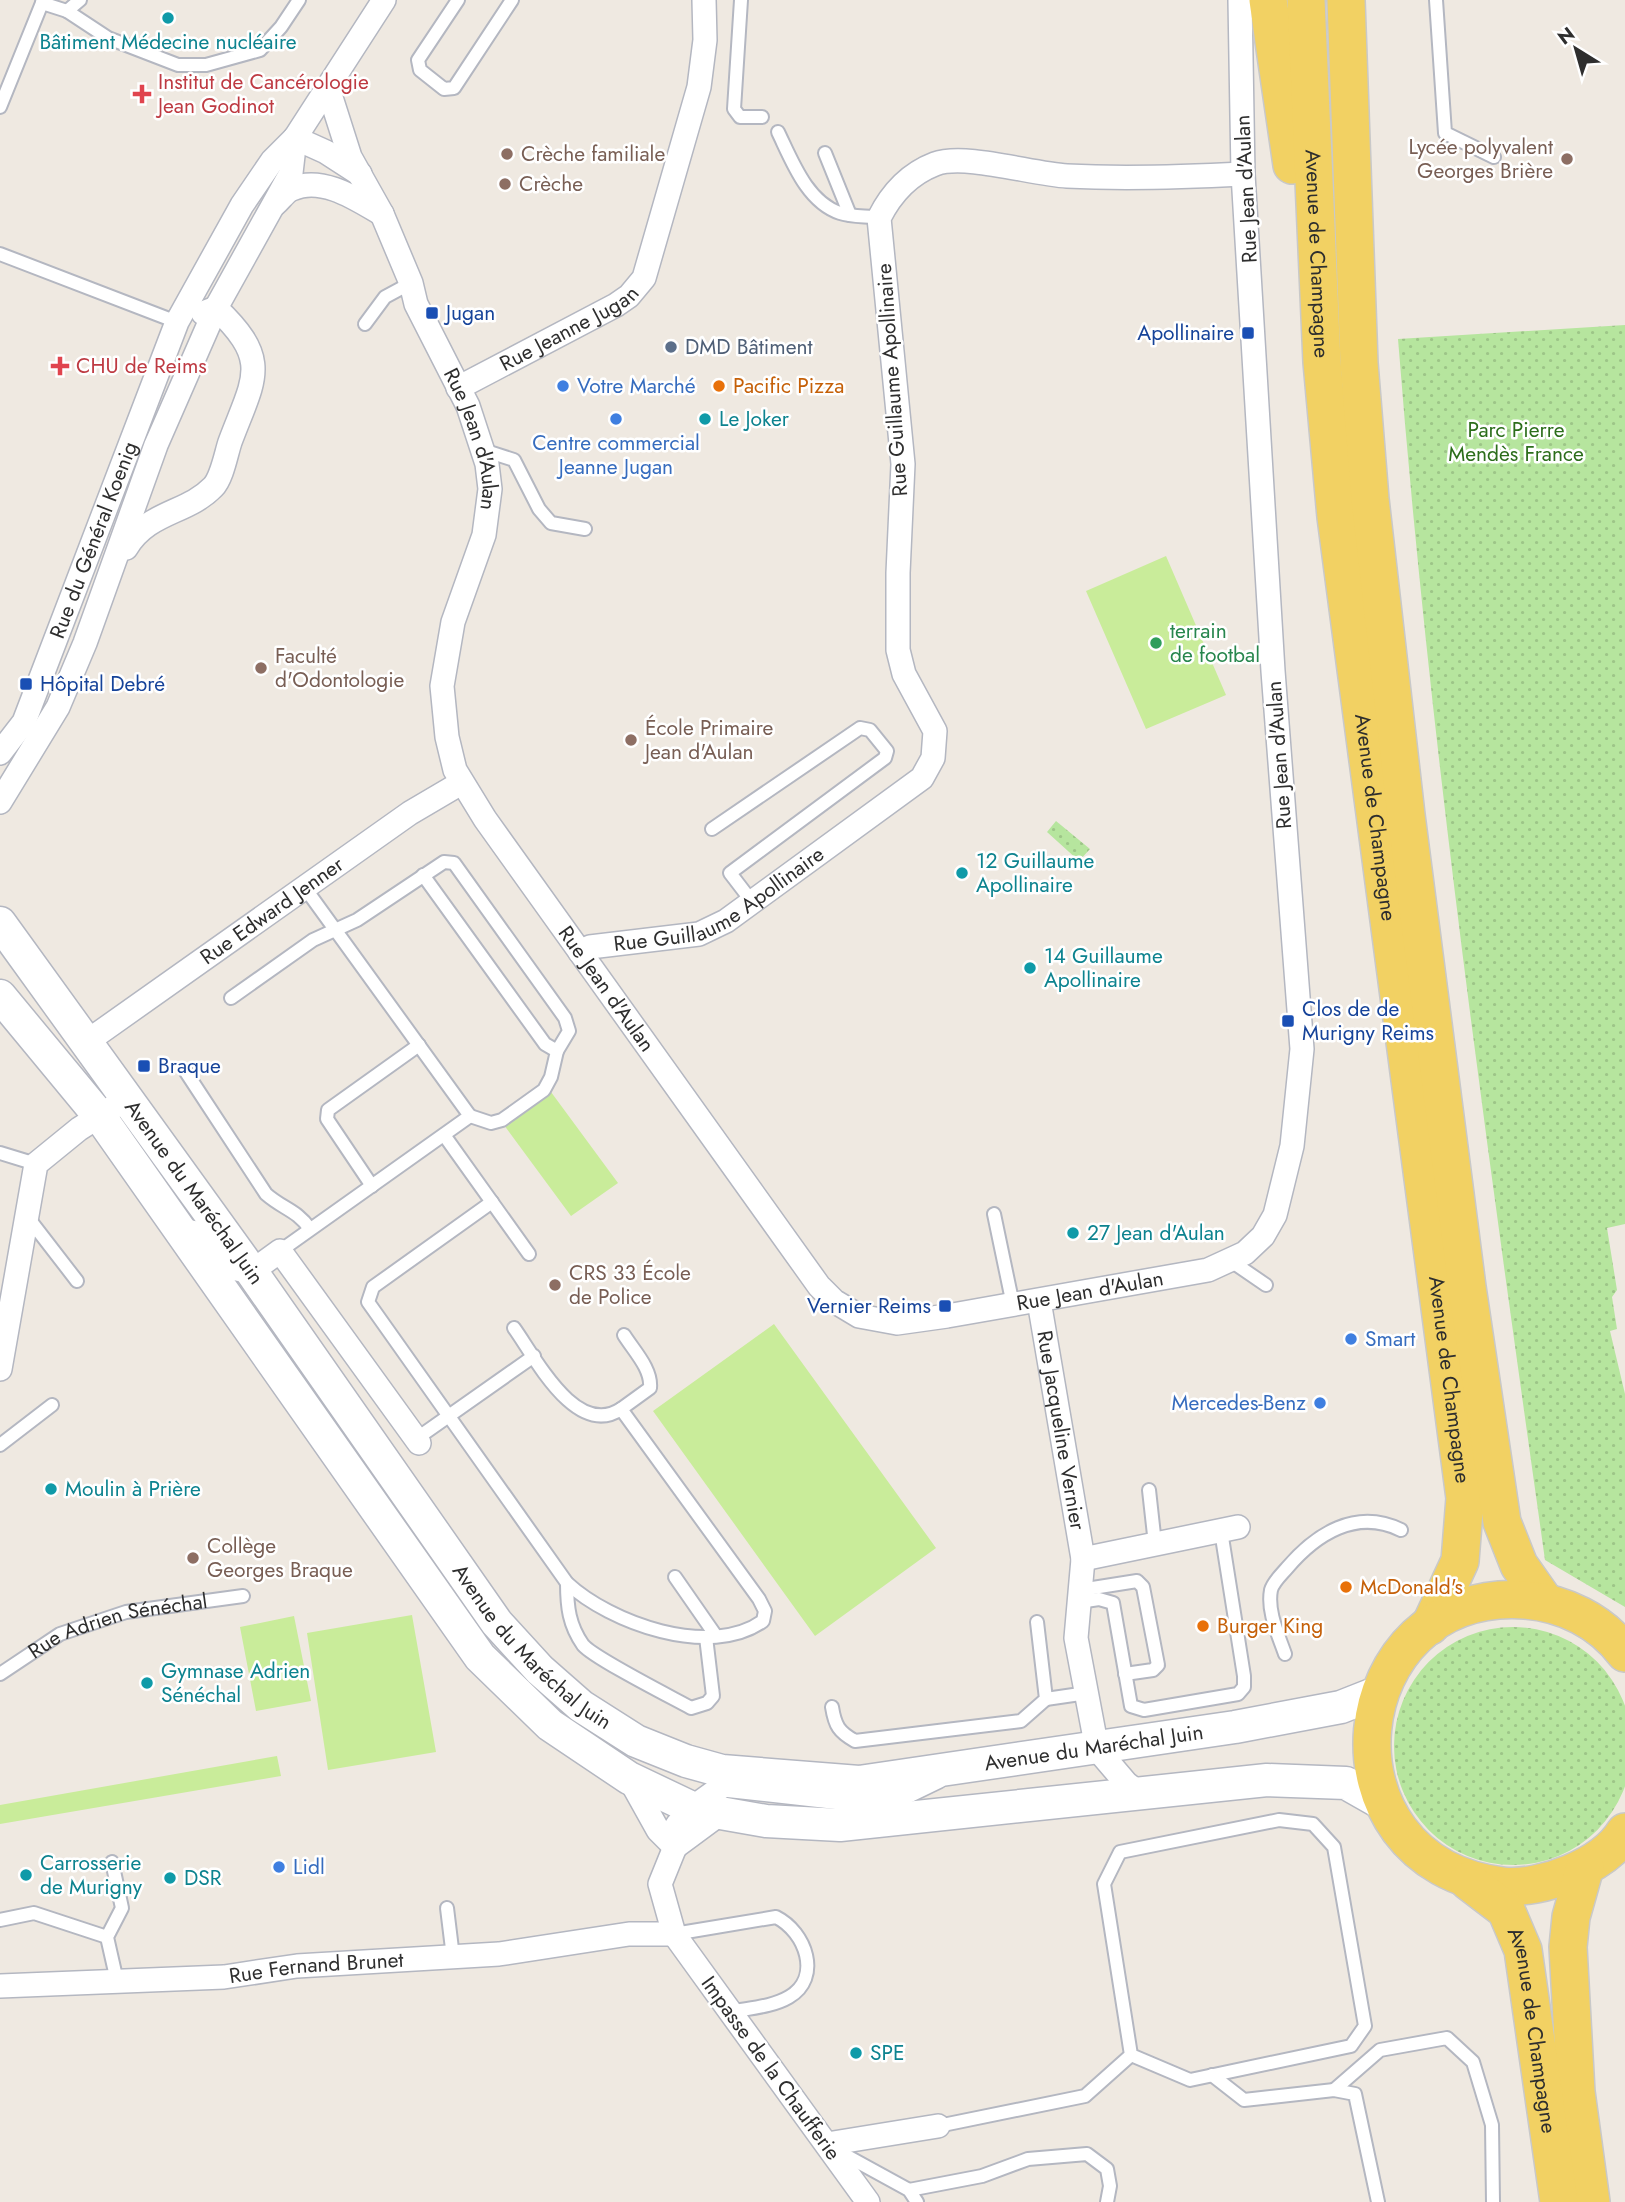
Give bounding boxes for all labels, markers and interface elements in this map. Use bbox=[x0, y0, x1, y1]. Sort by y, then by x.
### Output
marker: Bâtiment Médecine nucléaire bbox=[160, 10, 176, 26]
north arrow bbox=[1541, 14, 1611, 84]
text: N bbox=[1552, 20, 1580, 51]
place label: Bâtiment Médecine nucléaire bbox=[39, 27, 297, 57]
place label: Institut de Cancérologie Jean Godinot bbox=[155, 67, 369, 121]
marker: Institut de Cancérologie Jean Godinot bbox=[132, 84, 152, 104]
street label: Rue Jean d'Aulan bbox=[1227, 114, 1265, 264]
place label: Lycée polyvalent Georges Brière bbox=[1409, 132, 1553, 186]
place label: Crèche familiale bbox=[521, 139, 665, 169]
marker: Crèche familiale bbox=[499, 146, 515, 162]
street label: Avenue de Champagne bbox=[1298, 149, 1337, 359]
marker: Lycée polyvalent Georges Brière bbox=[1559, 151, 1575, 167]
place label: Crèche bbox=[519, 169, 583, 199]
marker: Crèche bbox=[497, 176, 513, 192]
street label: Rue Guillaume Apollinaire bbox=[869, 262, 915, 498]
street label: Rue Jeanne Jugan bbox=[494, 280, 646, 379]
place label: Jugan bbox=[443, 298, 495, 328]
marker: Jugan bbox=[424, 305, 440, 321]
place label: Apollinaire bbox=[1137, 318, 1234, 348]
marker: Apollinaire bbox=[1240, 325, 1256, 341]
place label: DMD Bâtiment bbox=[685, 332, 813, 362]
marker: DMD Bâtiment bbox=[663, 339, 679, 355]
place label: CHU de Reims bbox=[76, 351, 207, 381]
marker: CHU de Reims bbox=[50, 356, 70, 376]
street label: Rue Jean d'Aulan bbox=[436, 363, 505, 512]
place label: Votre Marché bbox=[577, 371, 696, 401]
place label: Pacific Pizza bbox=[733, 371, 844, 401]
marker: Votre Marché bbox=[555, 378, 571, 394]
marker: Pacific Pizza bbox=[711, 378, 727, 394]
place label: Le Joker bbox=[719, 404, 790, 434]
marker: Centre commercial Jeanne Jugan bbox=[608, 411, 624, 427]
marker: Le Joker bbox=[697, 411, 713, 427]
park label: Parc Pierre Mendès France bbox=[1448, 415, 1584, 469]
place label: Centre commercial Jeanne Jugan bbox=[532, 428, 700, 482]
street label: Rue du Général Koenig bbox=[42, 437, 145, 643]
place label: terrain de footbal bbox=[1170, 616, 1260, 670]
marker: terrain de footbal bbox=[1148, 635, 1164, 651]
place label: Faculté d'Odontologie bbox=[275, 641, 405, 695]
marker: Faculté d'Odontologie bbox=[253, 660, 269, 676]
place label: Hôpital Debré bbox=[40, 669, 165, 699]
marker: Hôpital Debré bbox=[18, 676, 34, 692]
street label: Rue Jean d'Aulan bbox=[1259, 680, 1299, 830]
street label: Avenue de Champagne bbox=[1347, 712, 1404, 923]
place label: École Primaire Jean d'Aulan bbox=[642, 713, 774, 767]
marker: École Primaire Jean d'Aulan bbox=[623, 732, 639, 748]
street label: Rue Guillaume Apollinaire bbox=[612, 839, 830, 959]
place label: 12 Guillaume Apollinaire bbox=[976, 846, 1095, 900]
street label: Rue Edward Jenner bbox=[194, 849, 350, 972]
marker: 12 Guillaume Apollinaire bbox=[954, 865, 970, 881]
street label: Rue Jean d'Aulan bbox=[551, 920, 662, 1058]
place label: 14 Guillaume Apollinaire bbox=[1044, 941, 1163, 995]
marker: 14 Guillaume Apollinaire bbox=[1022, 960, 1038, 976]
place label: Clos de de Murigny Reims bbox=[1302, 994, 1434, 1048]
marker: Clos de de Murigny Reims bbox=[1280, 1013, 1296, 1029]
place label: Braque bbox=[158, 1051, 221, 1081]
marker: Braque bbox=[136, 1058, 152, 1074]
street label: Avenue du Maréchal Juin bbox=[118, 1094, 271, 1291]
place label: 27 Jean d'Aulan bbox=[1087, 1218, 1225, 1248]
marker: 27 Jean d'Aulan bbox=[1065, 1225, 1081, 1241]
place label: CRS 33 École de Police bbox=[569, 1258, 691, 1312]
street label: Rue Jean d'Aulan bbox=[1014, 1263, 1166, 1318]
street label: Avenue de Champagne bbox=[1421, 1274, 1478, 1485]
marker: CRS 33 École de Police bbox=[547, 1277, 563, 1293]
place label: Vernier Reims bbox=[807, 1291, 931, 1321]
marker: Vernier Reims bbox=[937, 1298, 953, 1314]
place label: Smart bbox=[1365, 1324, 1415, 1354]
street label: Rue Jacqueline Vernier bbox=[1029, 1328, 1093, 1533]
marker: Smart bbox=[1343, 1331, 1359, 1347]
place label: Mercedes-Benz bbox=[1172, 1388, 1306, 1418]
marker: Mercedes-Benz bbox=[1312, 1395, 1328, 1411]
place label: Moulin à Prière bbox=[65, 1474, 201, 1504]
marker: Moulin à Prière bbox=[43, 1481, 59, 1497]
place label: Collège Georges Braque bbox=[207, 1531, 353, 1585]
marker: Collège Georges Braque bbox=[185, 1550, 201, 1566]
street label: Avenue du Maréchal Juin bbox=[445, 1558, 617, 1737]
place label: McDonald's bbox=[1360, 1572, 1463, 1602]
marker: McDonald's bbox=[1338, 1579, 1354, 1595]
street label: Rue Adrien Sénéchal bbox=[22, 1586, 209, 1666]
place label: Burger King bbox=[1217, 1611, 1323, 1641]
marker: Burger King bbox=[1195, 1618, 1211, 1634]
place label: Gymnase Adrien Sénéchal bbox=[161, 1656, 310, 1710]
marker: Gymnase Adrien Sénéchal bbox=[139, 1675, 155, 1691]
street label: Avenue du Maréchal Juin bbox=[982, 1717, 1205, 1778]
place label: Carrosserie de Murigny bbox=[40, 1848, 143, 1902]
place label: Lidl bbox=[293, 1852, 325, 1882]
marker: Lidl bbox=[271, 1859, 287, 1875]
place label: DSR bbox=[184, 1863, 222, 1893]
marker: Carrosserie de Murigny bbox=[18, 1867, 34, 1883]
marker: DSR bbox=[162, 1870, 178, 1886]
street label: Avenue de Champagne bbox=[1500, 1922, 1564, 2136]
street label: Rue Fernand Brunet bbox=[227, 1945, 404, 1991]
street label: Impasse de la Chaufferie bbox=[694, 1970, 848, 2166]
place label: SPE bbox=[870, 2038, 905, 2068]
marker: SPE bbox=[848, 2045, 864, 2061]

